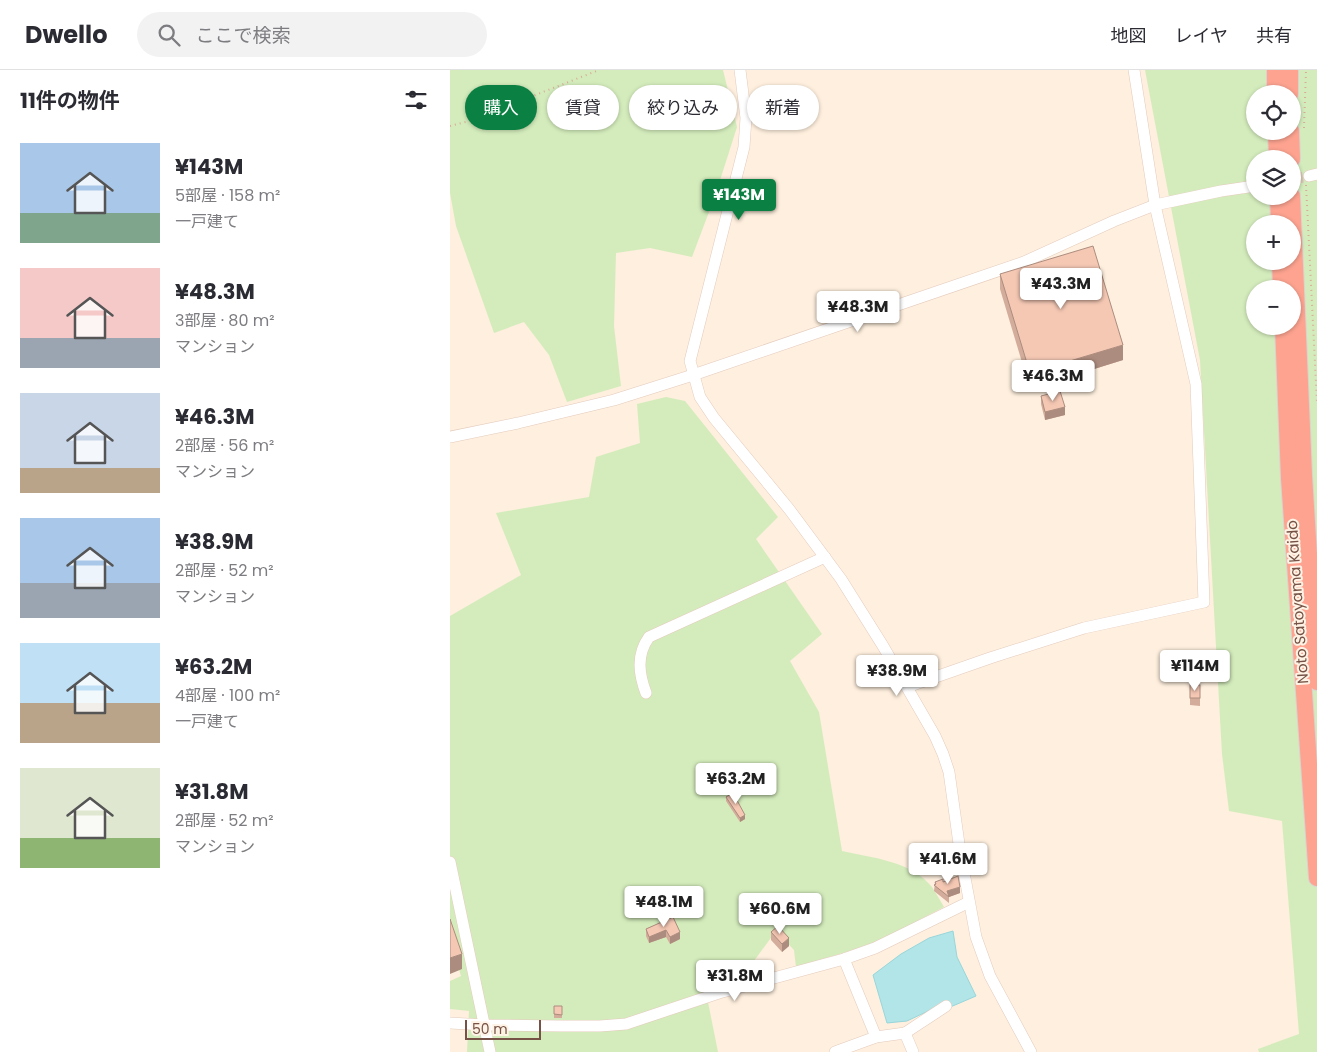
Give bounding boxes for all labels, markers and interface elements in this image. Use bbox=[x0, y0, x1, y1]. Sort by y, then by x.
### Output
search box bbox=[137, 12, 487, 57]
text: Dwello bbox=[25, 18, 107, 51]
icon: search bbox=[155, 21, 183, 49]
text: ここで検索 bbox=[195, 22, 290, 49]
text: 地図 bbox=[1111, 23, 1147, 48]
text: レイヤ bbox=[1175, 23, 1228, 48]
text: 共有 bbox=[1256, 23, 1292, 48]
chip: 購入 bbox=[465, 85, 537, 130]
chip: 賃貸 bbox=[547, 85, 619, 130]
chip: 絞り込み bbox=[629, 85, 737, 130]
chip: 新着 bbox=[747, 85, 819, 130]
map controls bbox=[1246, 85, 1301, 335]
button: locate bbox=[1246, 85, 1301, 140]
text: 11件の物件 bbox=[20, 86, 120, 115]
icon: filters bbox=[402, 86, 430, 114]
button: layers bbox=[1246, 150, 1301, 205]
text: ¥143M bbox=[175, 152, 243, 181]
icon: home bbox=[60, 163, 120, 223]
pin: ¥143M bbox=[704, 178, 774, 221]
text: ¥143M bbox=[713, 183, 765, 206]
text: 5部屋 · 158 m² bbox=[175, 184, 280, 207]
text: 一戸建て bbox=[175, 210, 239, 233]
button: + bbox=[1246, 215, 1301, 270]
pin: ¥43.3M bbox=[1020, 268, 1102, 310]
text: ¥43.3M bbox=[1031, 272, 1091, 295]
text: ¥48.3M bbox=[175, 277, 255, 306]
button: − bbox=[1246, 280, 1301, 335]
icon: home bbox=[60, 288, 120, 348]
pin: ¥48.3M bbox=[817, 290, 899, 333]
text: ¥48.3M bbox=[828, 295, 888, 318]
text: 3部屋 · 80 m² bbox=[175, 309, 275, 332]
text: マンション bbox=[175, 335, 255, 358]
pin: ¥46.3M bbox=[1012, 360, 1094, 402]
text: ¥46.3M bbox=[1023, 364, 1083, 387]
text: ¥46.3M bbox=[175, 402, 255, 431]
icon: home bbox=[60, 413, 120, 473]
text: 2部屋 · 56 m² bbox=[175, 434, 274, 457]
text: マンション bbox=[175, 460, 255, 483]
street label: Noto Satoyama Kaido bbox=[1281, 519, 1313, 685]
text: ¥38.9M bbox=[175, 527, 254, 556]
icon: home bbox=[60, 538, 120, 598]
text: 2部屋 · 52 m² bbox=[175, 559, 273, 582]
text: マンション bbox=[175, 585, 255, 608]
pin: ¥114M bbox=[1160, 650, 1230, 692]
text: ¥63.2M bbox=[175, 652, 252, 681]
pin: ¥38.9M bbox=[856, 654, 938, 697]
text: ¥114M bbox=[1171, 654, 1219, 677]
text: ¥38.9M bbox=[867, 659, 927, 682]
icon: home bbox=[60, 663, 120, 723]
text: 4部屋 · 100 m² bbox=[175, 684, 280, 707]
text: 一戸建て bbox=[175, 710, 239, 733]
pin: ¥63.2M bbox=[695, 762, 777, 805]
text: ¥63.2M bbox=[707, 767, 765, 790]
text: ¥31.8M bbox=[175, 777, 249, 806]
icon: home bbox=[60, 788, 120, 848]
text: 2部屋 · 52 m² bbox=[175, 809, 273, 832]
text: マンション bbox=[175, 835, 255, 858]
pin: ¥41.6M bbox=[907, 842, 989, 885]
text: ¥41.6M bbox=[920, 847, 976, 870]
pin: ¥48.1M bbox=[623, 886, 705, 928]
text: ¥48.1M bbox=[635, 890, 693, 913]
pin: ¥60.6M bbox=[739, 892, 821, 935]
text: ¥60.6M bbox=[750, 897, 810, 920]
pin: ¥31.8M bbox=[694, 960, 776, 1002]
text: ¥31.8M bbox=[707, 964, 763, 987]
scale bar bbox=[465, 1017, 541, 1040]
text: 50 m bbox=[472, 1019, 508, 1039]

